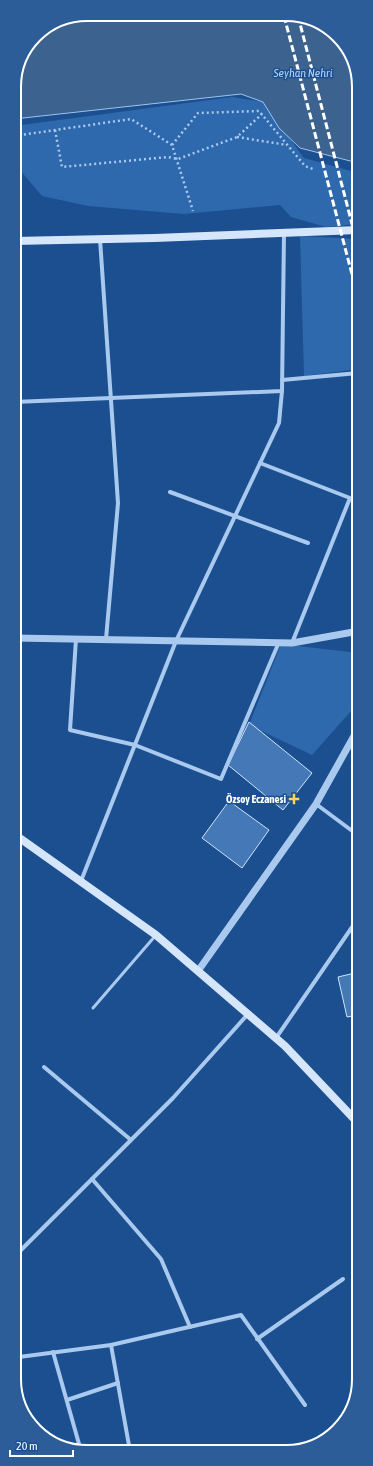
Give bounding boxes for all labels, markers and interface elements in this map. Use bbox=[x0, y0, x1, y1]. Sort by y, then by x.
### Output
water label: Seyhan Nehri bbox=[273, 66, 333, 80]
place label: Özsoy Eczanesi bbox=[226, 792, 286, 805]
marker: Özsoy Eczanesi bbox=[289, 794, 299, 804]
scale bar bbox=[10, 1432, 73, 1458]
text: 20 m bbox=[16, 1439, 38, 1453]

